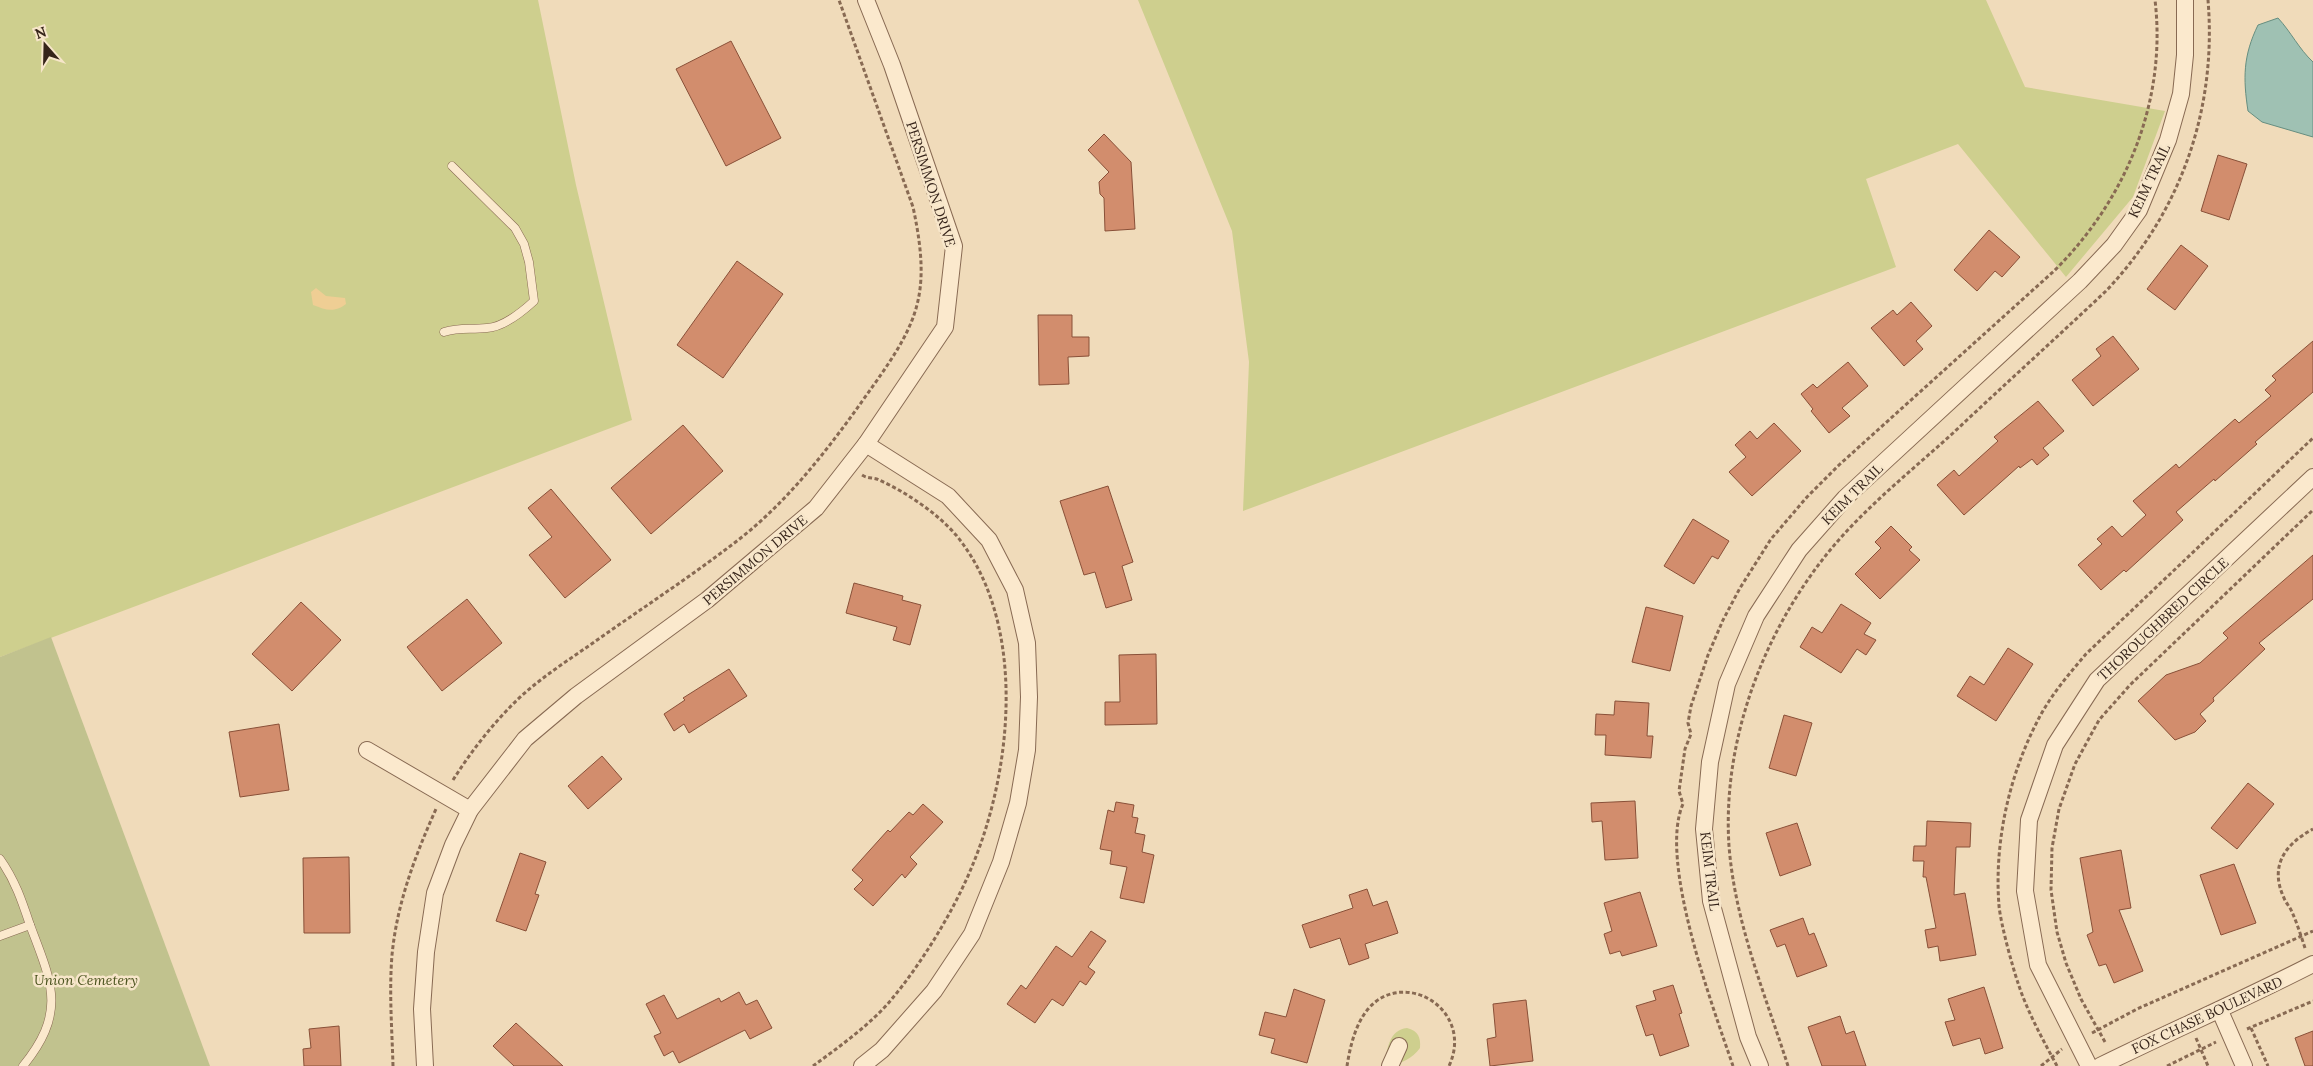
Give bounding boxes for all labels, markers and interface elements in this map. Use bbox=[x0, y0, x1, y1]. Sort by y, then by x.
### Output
north arrow bbox=[20, 20, 70, 70]
text: N bbox=[32, 22, 49, 43]
street label: PERSIMMON DRIVE bbox=[902, 119, 960, 249]
street label: KEIM TRAIL bbox=[2124, 141, 2174, 221]
street label: KEIM TRAIL bbox=[1818, 460, 1886, 528]
street label: PERSIMMON DRIVE bbox=[699, 511, 811, 609]
street label: THOROUGHBRED CIRCLE bbox=[2094, 553, 2232, 684]
street label: KEIM TRAIL bbox=[1696, 830, 1724, 912]
park label: Union Cemetery bbox=[34, 971, 138, 989]
street label: FOX CHASE BOULEVARD bbox=[2129, 972, 2285, 1058]

